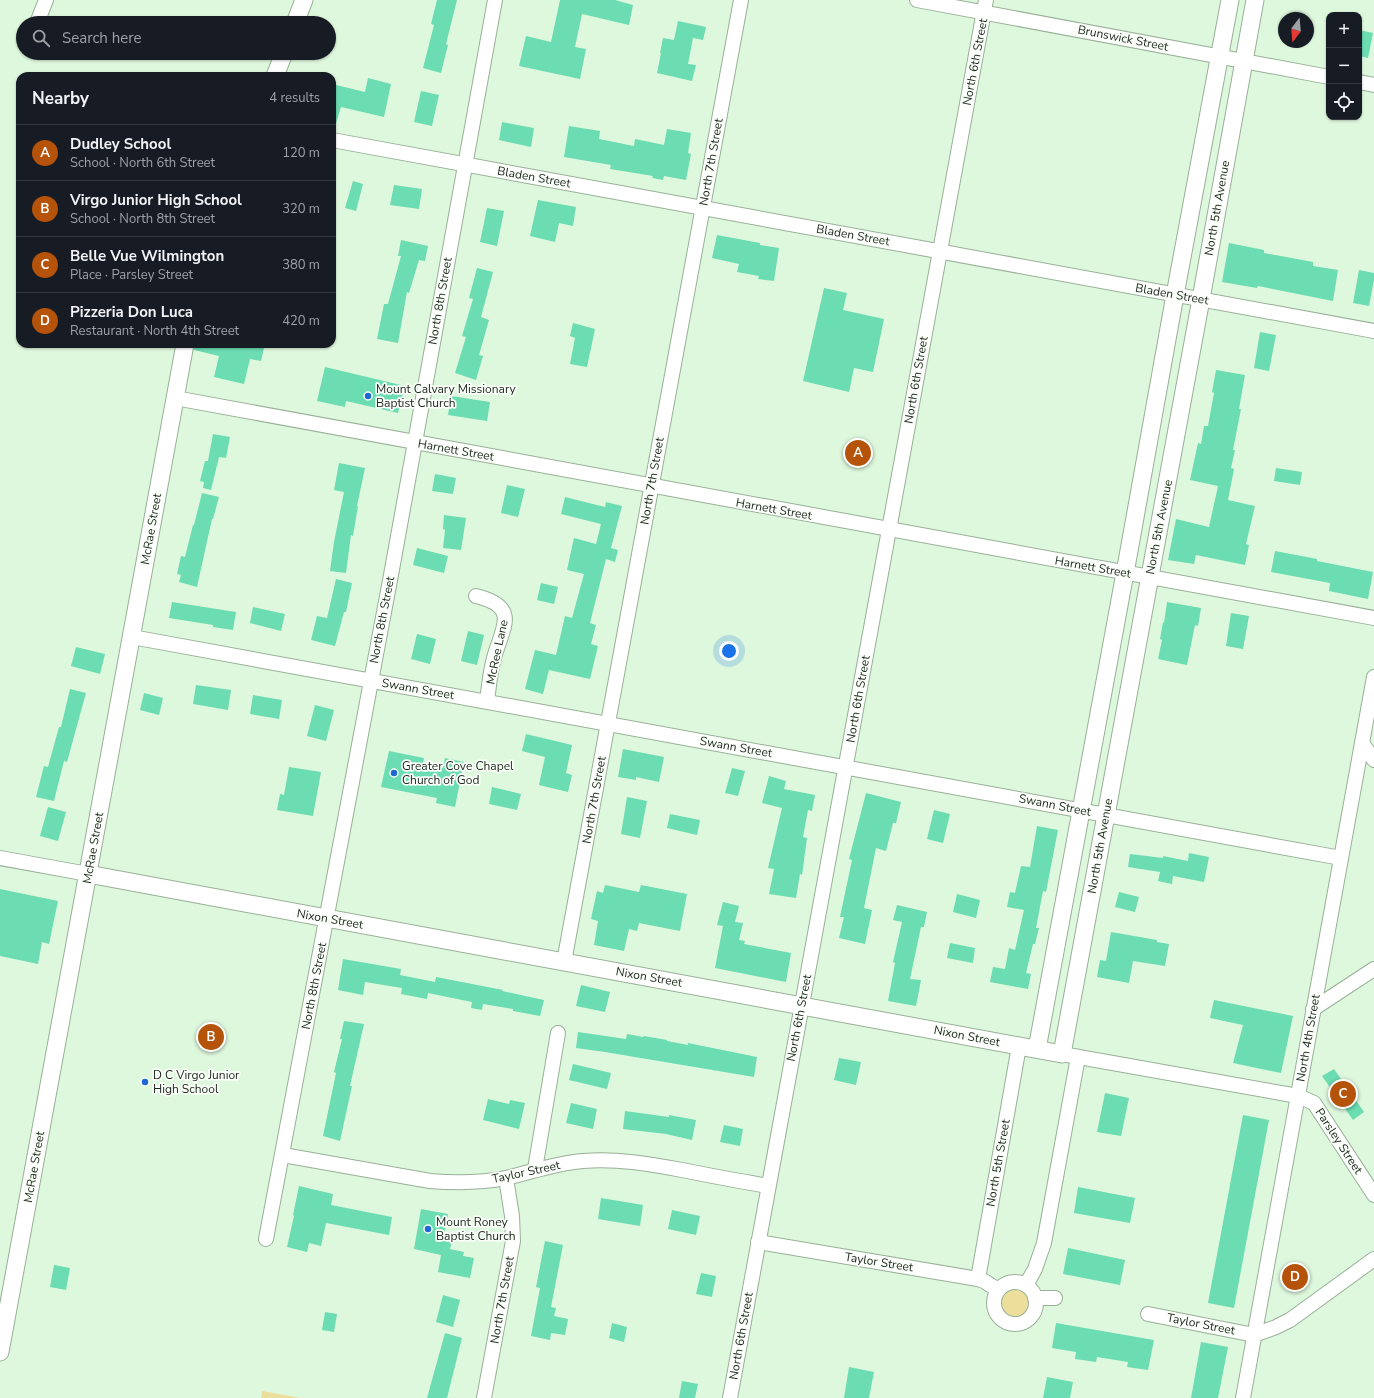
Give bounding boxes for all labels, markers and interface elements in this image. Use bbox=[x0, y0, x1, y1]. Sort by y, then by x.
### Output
north arrow bbox=[1278, 12, 1314, 48]
map controls bbox=[1326, 12, 1362, 120]
button: + bbox=[1326, 12, 1362, 48]
search box bbox=[16, 16, 336, 60]
street label: North 6th Street bbox=[959, 16, 991, 107]
street label: Brunswick Street bbox=[1076, 21, 1170, 55]
icon: search bbox=[30, 27, 52, 49]
text: Search here bbox=[62, 28, 142, 48]
button: − bbox=[1326, 48, 1362, 84]
button: locate bbox=[1326, 84, 1362, 120]
text: Nearby bbox=[32, 87, 89, 110]
text: 4 results bbox=[269, 89, 320, 107]
street label: North 7th Street bbox=[695, 116, 727, 207]
text: Dudley School bbox=[70, 134, 171, 154]
text: A bbox=[40, 144, 50, 162]
text: 120 m bbox=[282, 144, 320, 162]
text: School · North 6th Street bbox=[70, 154, 215, 172]
street label: North 5th Avenue bbox=[1201, 159, 1233, 257]
street label: Bladen Street bbox=[496, 163, 573, 191]
text: Virgo Junior High School bbox=[70, 190, 242, 210]
text: B bbox=[41, 200, 49, 218]
text: 320 m bbox=[282, 200, 320, 218]
text: School · North 8th Street bbox=[70, 210, 215, 228]
street label: Bladen Street bbox=[815, 221, 892, 249]
text: Belle Vue Wilmington bbox=[70, 246, 224, 266]
street label: North 8th Street bbox=[424, 255, 456, 346]
text: C bbox=[41, 256, 49, 274]
text: 380 m bbox=[282, 256, 320, 274]
text: Place · Parsley Street bbox=[70, 266, 193, 284]
street label: Bladen Street bbox=[1134, 280, 1211, 308]
text: Pizzeria Don Luca bbox=[70, 302, 193, 322]
text: D bbox=[40, 312, 50, 330]
text: 420 m bbox=[282, 312, 320, 330]
text: Restaurant · North 4th Street bbox=[70, 322, 239, 340]
street label: North 6th Street bbox=[900, 334, 932, 425]
place label: Mount Calvary Missionary Baptist Church bbox=[376, 381, 517, 411]
marker: Mount Calvary Missionary Baptist Church bbox=[363, 391, 373, 401]
street label: Harnett Street bbox=[417, 435, 496, 465]
street label: North 7th Street bbox=[636, 435, 668, 526]
pin: A bbox=[845, 438, 871, 468]
street label: North 5th Avenue bbox=[1142, 478, 1176, 576]
street label: McRae Street bbox=[137, 491, 165, 566]
street label: Harnett Street bbox=[735, 494, 814, 524]
street label: Harnett Street bbox=[1054, 552, 1133, 582]
street label: North 8th Street bbox=[366, 574, 398, 665]
street label: McRee Lane bbox=[482, 618, 512, 686]
your location bbox=[719, 641, 739, 661]
street label: North 6th Street bbox=[842, 653, 874, 744]
street label: Swann Street bbox=[381, 675, 456, 703]
street label: Swann Street bbox=[699, 733, 774, 761]
street label: North 7th Street bbox=[578, 754, 610, 845]
place label: Greater Cove Chapel Church of God bbox=[402, 758, 514, 788]
marker: Greater Cove Chapel Church of God bbox=[389, 768, 399, 778]
street label: Swann Street bbox=[1018, 790, 1093, 820]
street label: North 5th Avenue bbox=[1084, 797, 1116, 895]
street label: McRae Street bbox=[79, 810, 107, 885]
street label: Nixon Street bbox=[296, 905, 365, 933]
street label: North 8th Street bbox=[298, 940, 330, 1031]
street label: Nixon Street bbox=[615, 963, 684, 991]
street label: North 6th Street bbox=[783, 972, 815, 1063]
street label: North 4th Street bbox=[1292, 992, 1324, 1083]
pin: B bbox=[198, 1022, 224, 1052]
street label: Nixon Street bbox=[933, 1022, 1002, 1050]
place label: D C Virgo Junior High School bbox=[153, 1067, 240, 1097]
marker: D C Virgo Junior High School bbox=[140, 1077, 150, 1087]
pin: C bbox=[1330, 1079, 1356, 1109]
street label: Parsley Street bbox=[1312, 1105, 1367, 1178]
street label: North 5th Street bbox=[982, 1117, 1014, 1208]
street label: McRae Street bbox=[20, 1129, 48, 1204]
street label: Taylor Street bbox=[491, 1157, 562, 1187]
place label: Mount Roney Baptist Church bbox=[436, 1214, 516, 1244]
marker: Mount Roney Baptist Church bbox=[423, 1224, 433, 1234]
street label: Taylor Street bbox=[844, 1249, 915, 1275]
street label: North 7th Street bbox=[486, 1254, 518, 1345]
pin: D bbox=[1282, 1262, 1308, 1292]
street label: North 6th Street bbox=[725, 1290, 757, 1381]
street label: Taylor Street bbox=[1166, 1310, 1237, 1339]

